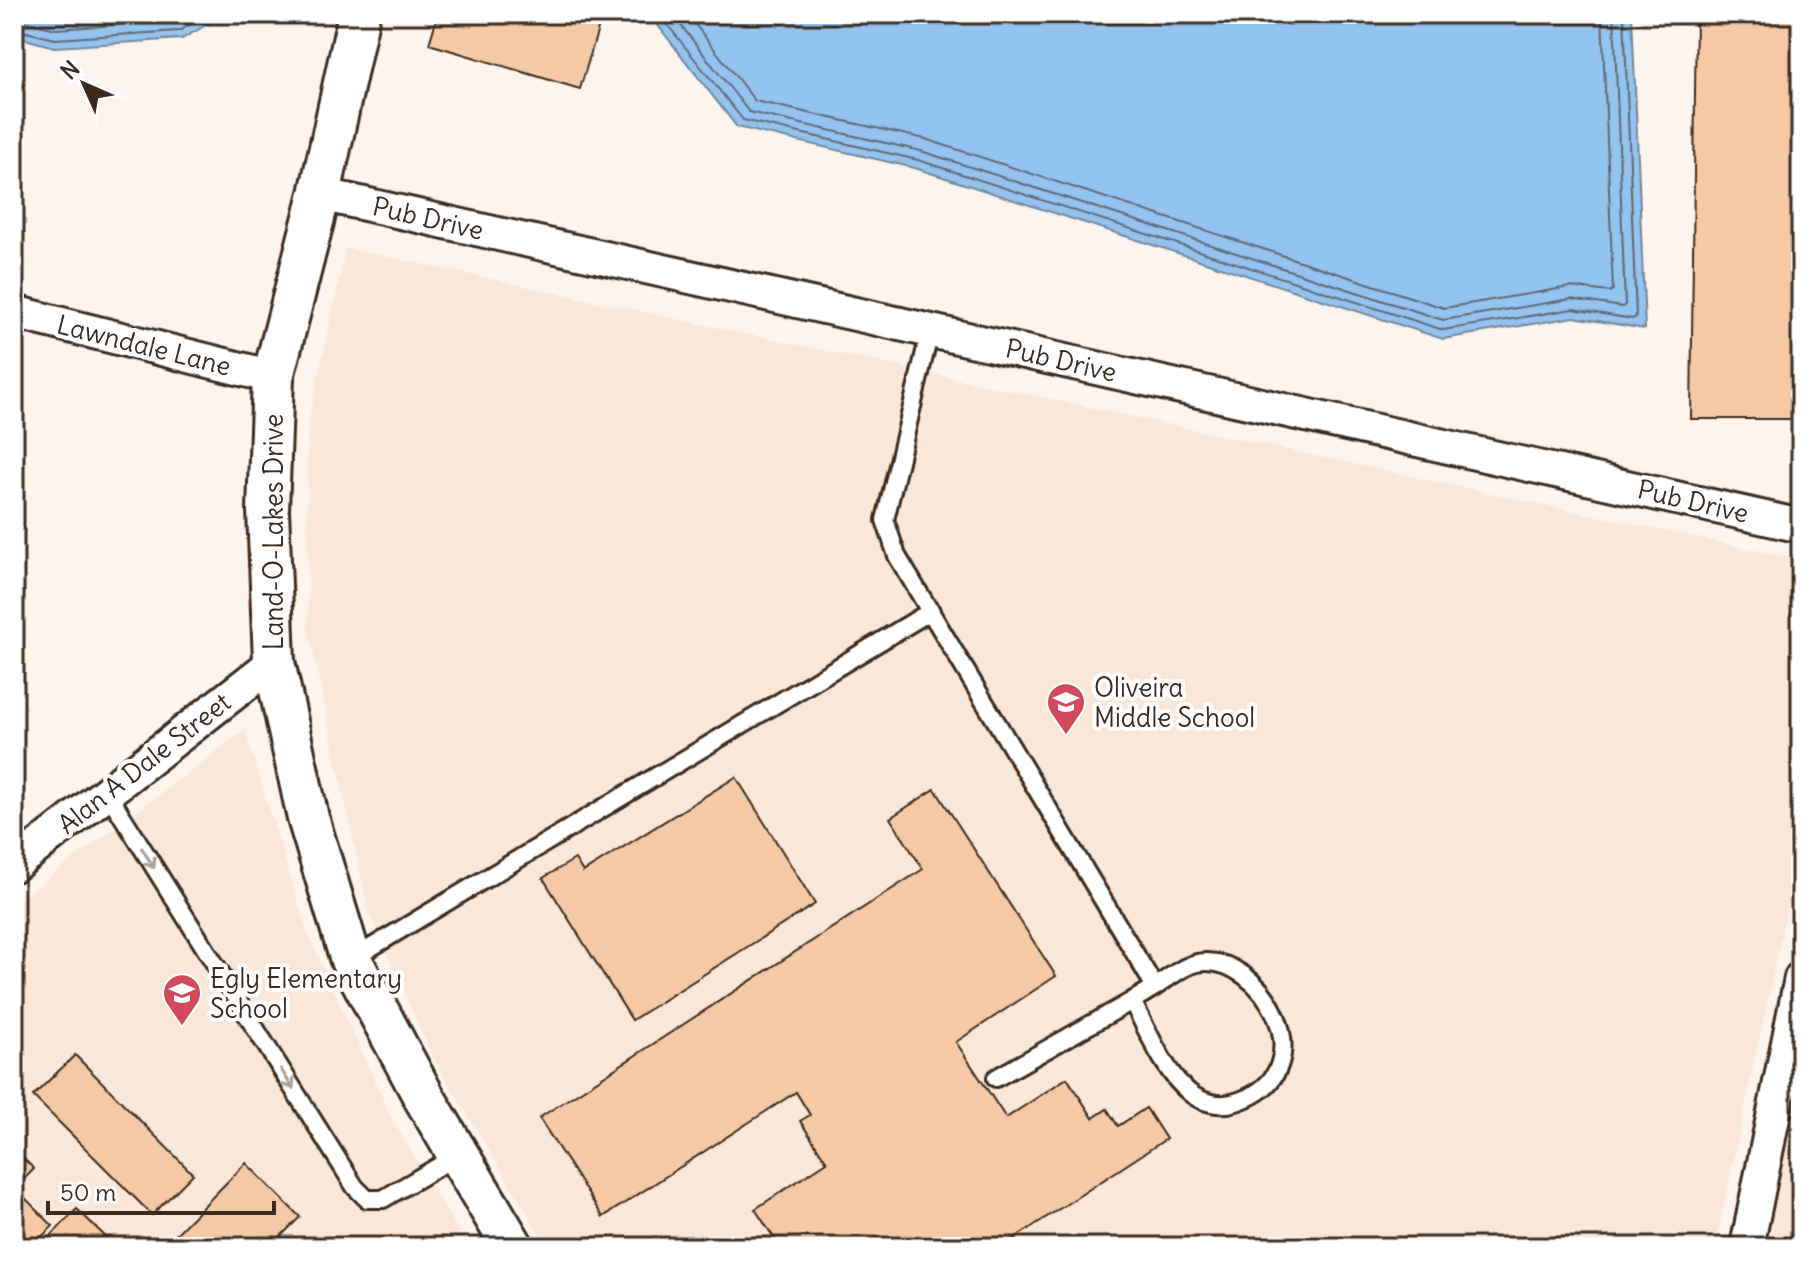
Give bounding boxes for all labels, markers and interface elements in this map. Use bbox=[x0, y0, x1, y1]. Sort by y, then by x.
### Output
north arrow bbox=[44, 44, 124, 124]
text: N bbox=[55, 55, 85, 85]
street label: Pub Drive bbox=[369, 189, 487, 247]
street label: Lawndale Lane bbox=[53, 307, 235, 383]
street label: Pub Drive bbox=[1002, 331, 1120, 389]
street label: Land-O-Lakes Drive bbox=[257, 414, 290, 650]
street label: Pub Drive bbox=[1634, 472, 1752, 530]
place label: Oliveira Middle School bbox=[1094, 671, 1255, 734]
school or university icon: Oliveira Middle School bbox=[1045, 681, 1087, 736]
street label: Alan A Dale Street bbox=[51, 685, 237, 841]
one-way arrow bbox=[140, 847, 157, 869]
place label: Egly Elementary School bbox=[210, 962, 402, 1025]
school or university icon: Egly Elementary School bbox=[161, 972, 203, 1027]
one-way arrow bbox=[278, 1067, 295, 1089]
scale bar bbox=[48, 1165, 274, 1215]
text: 50 m bbox=[60, 1177, 116, 1207]

